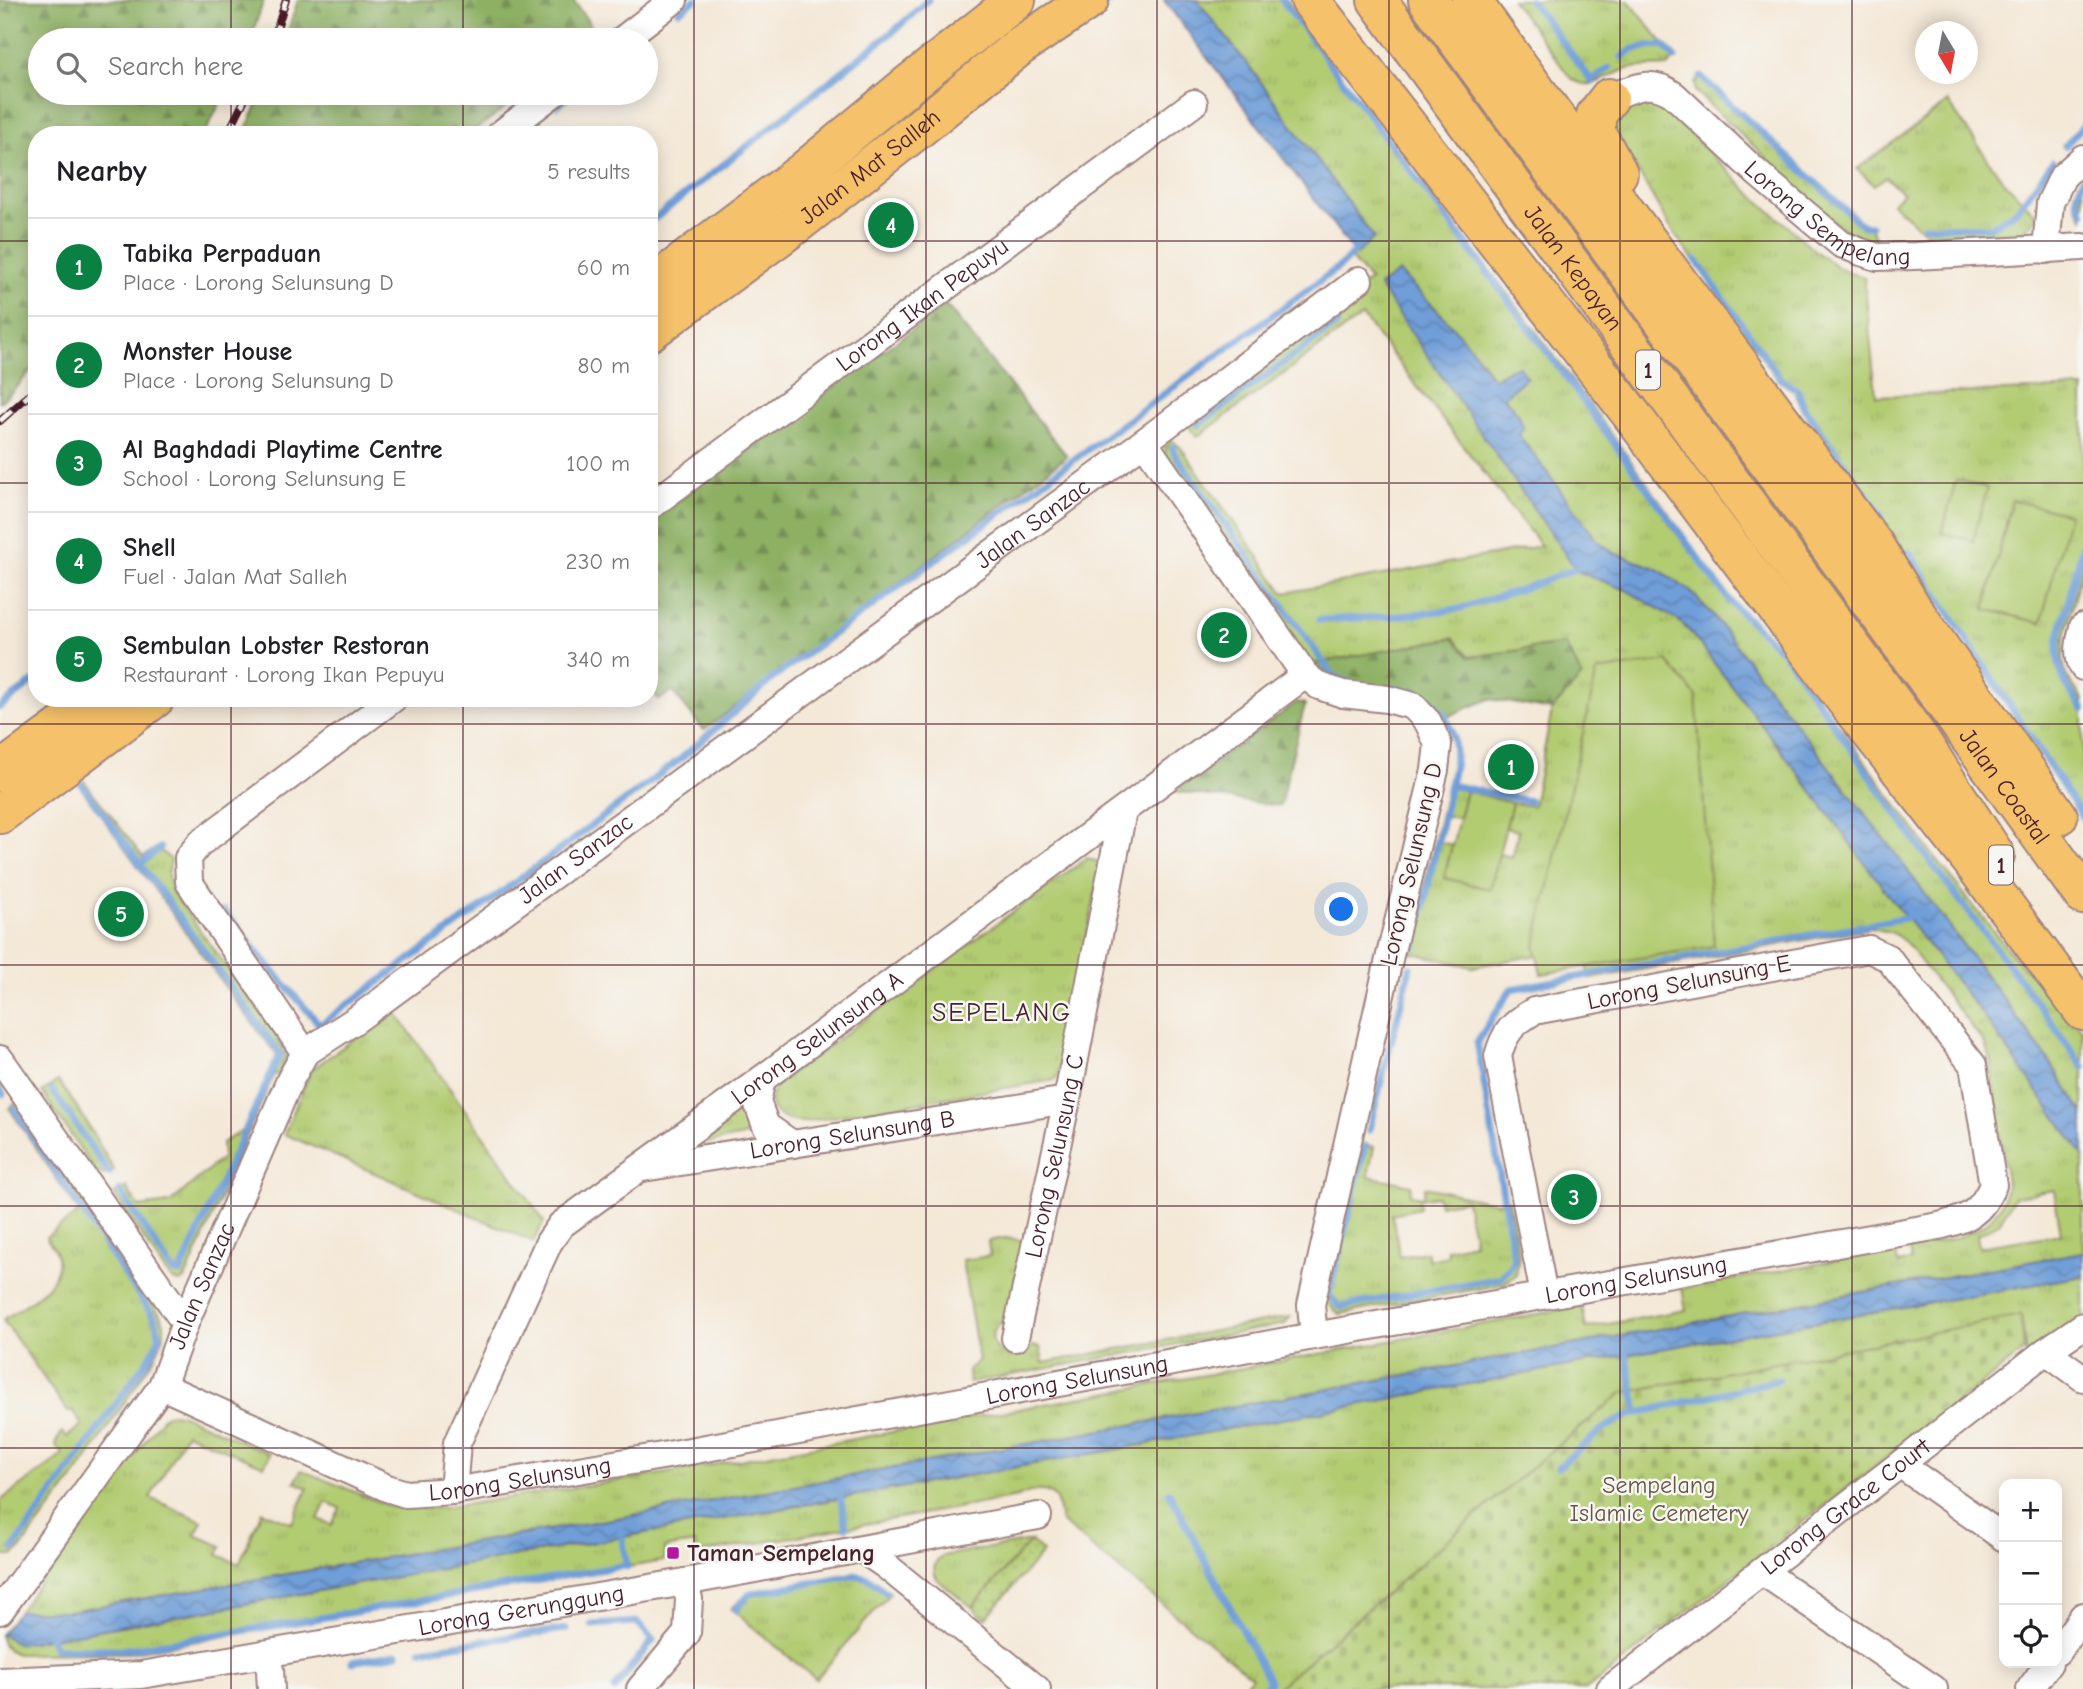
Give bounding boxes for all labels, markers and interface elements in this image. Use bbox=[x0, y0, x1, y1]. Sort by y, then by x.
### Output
north arrow bbox=[1915, 21, 1978, 84]
search box bbox=[28, 28, 658, 105]
icon: search bbox=[52, 48, 90, 86]
text: Search here bbox=[108, 52, 243, 82]
street label: Jalan Mat Salleh bbox=[794, 103, 946, 230]
text: Nearby bbox=[56, 154, 147, 189]
street label: Lorong Sempelang bbox=[1739, 155, 1911, 271]
text: 5 results bbox=[547, 158, 630, 185]
pin: 4 bbox=[868, 199, 914, 251]
street label: Jalan Kepayan bbox=[1518, 199, 1629, 336]
street label: Lorong Ikan Pepuyu bbox=[831, 232, 1014, 377]
text: Tabika Perpaduan bbox=[123, 239, 321, 269]
text: 1 bbox=[74, 254, 84, 281]
text: 60 m bbox=[577, 254, 630, 281]
text: Place · Lorong Selunsung D bbox=[123, 269, 394, 296]
text: Monster House bbox=[123, 337, 292, 367]
road number: 1 bbox=[1636, 350, 1660, 390]
text: 2 bbox=[73, 352, 85, 379]
text: 80 m bbox=[577, 352, 630, 379]
text: Place · Lorong Selunsung D bbox=[123, 367, 394, 394]
text: Al Baghdadi Playtime Centre bbox=[123, 435, 442, 465]
text: 3 bbox=[73, 450, 85, 477]
text: 100 m bbox=[566, 450, 630, 477]
text: School · Lorong Selunsung E bbox=[123, 465, 406, 492]
street label: Jalan Sanzac bbox=[970, 472, 1095, 575]
text: Shell bbox=[123, 533, 176, 563]
text: 4 bbox=[74, 548, 84, 575]
text: 230 m bbox=[566, 548, 630, 575]
text: Fuel · Jalan Mat Salleh bbox=[123, 563, 348, 590]
pin: 2 bbox=[1201, 609, 1247, 661]
text: Sembulan Lobster Restoran bbox=[123, 631, 430, 661]
text: 5 bbox=[73, 646, 85, 673]
text: 340 m bbox=[567, 646, 630, 673]
text: Restaurant · Lorong Ikan Pepuyu bbox=[123, 661, 444, 688]
street label: Jalan Coastal bbox=[1953, 723, 2056, 850]
pin: 1 bbox=[1488, 741, 1534, 793]
street label: Lorong Selunsung D bbox=[1374, 760, 1448, 968]
street label: Jalan Sanzac bbox=[513, 808, 638, 910]
road number: 1 bbox=[1989, 846, 2013, 884]
pin: 5 bbox=[98, 888, 144, 940]
your location bbox=[1324, 892, 1358, 926]
street label: Lorong Selunsung E bbox=[1585, 949, 1793, 1015]
street label: Lorong Selunsung A bbox=[726, 965, 908, 1111]
district label: SEPELANG bbox=[932, 998, 1072, 1028]
street label: Lorong Selunsung C bbox=[1019, 1052, 1090, 1261]
street label: Lorong Selunsung B bbox=[748, 1104, 957, 1165]
pin: 3 bbox=[1551, 1171, 1597, 1223]
street label: Jalan Sanzac bbox=[163, 1218, 241, 1353]
street label: Lorong Selunsung bbox=[1543, 1250, 1729, 1309]
street label: Lorong Selunsung bbox=[984, 1349, 1170, 1410]
street label: Lorong Grace Court bbox=[1755, 1431, 1937, 1581]
street label: Lorong Selunsung bbox=[428, 1451, 613, 1507]
park label: Sempelang Islamic Cemetery bbox=[1570, 1471, 1749, 1527]
map controls bbox=[1999, 1479, 2062, 1668]
button: + bbox=[1999, 1479, 2062, 1542]
place label: Taman Sempelang bbox=[687, 1539, 875, 1567]
button: − bbox=[1999, 1542, 2062, 1605]
marker: Taman Sempelang bbox=[665, 1545, 681, 1561]
street label: Lorong Gerunggung bbox=[416, 1579, 626, 1641]
button: locate bbox=[1999, 1605, 2062, 1668]

